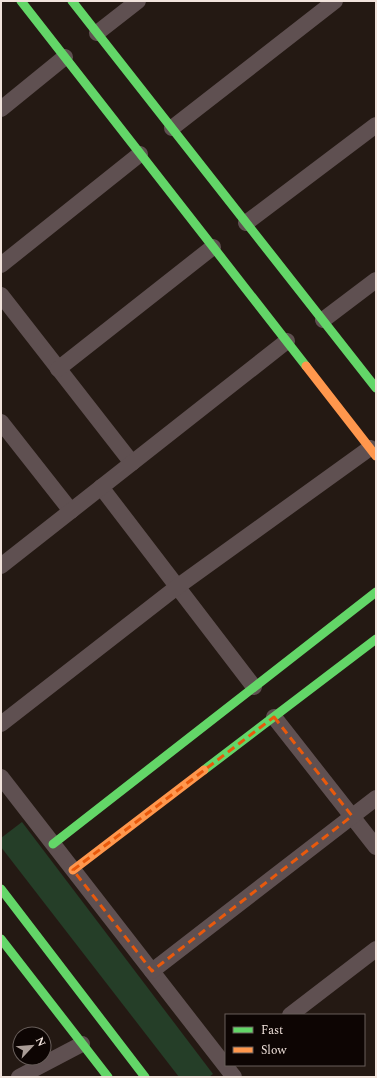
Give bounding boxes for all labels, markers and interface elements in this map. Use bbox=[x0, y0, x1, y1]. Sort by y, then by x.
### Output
legend bbox=[225, 1014, 365, 1066]
text: Fast bbox=[261, 1021, 283, 1040]
north arrow bbox=[12, 1026, 52, 1066]
text: N bbox=[31, 1034, 50, 1050]
text: Slow bbox=[261, 1041, 287, 1060]

